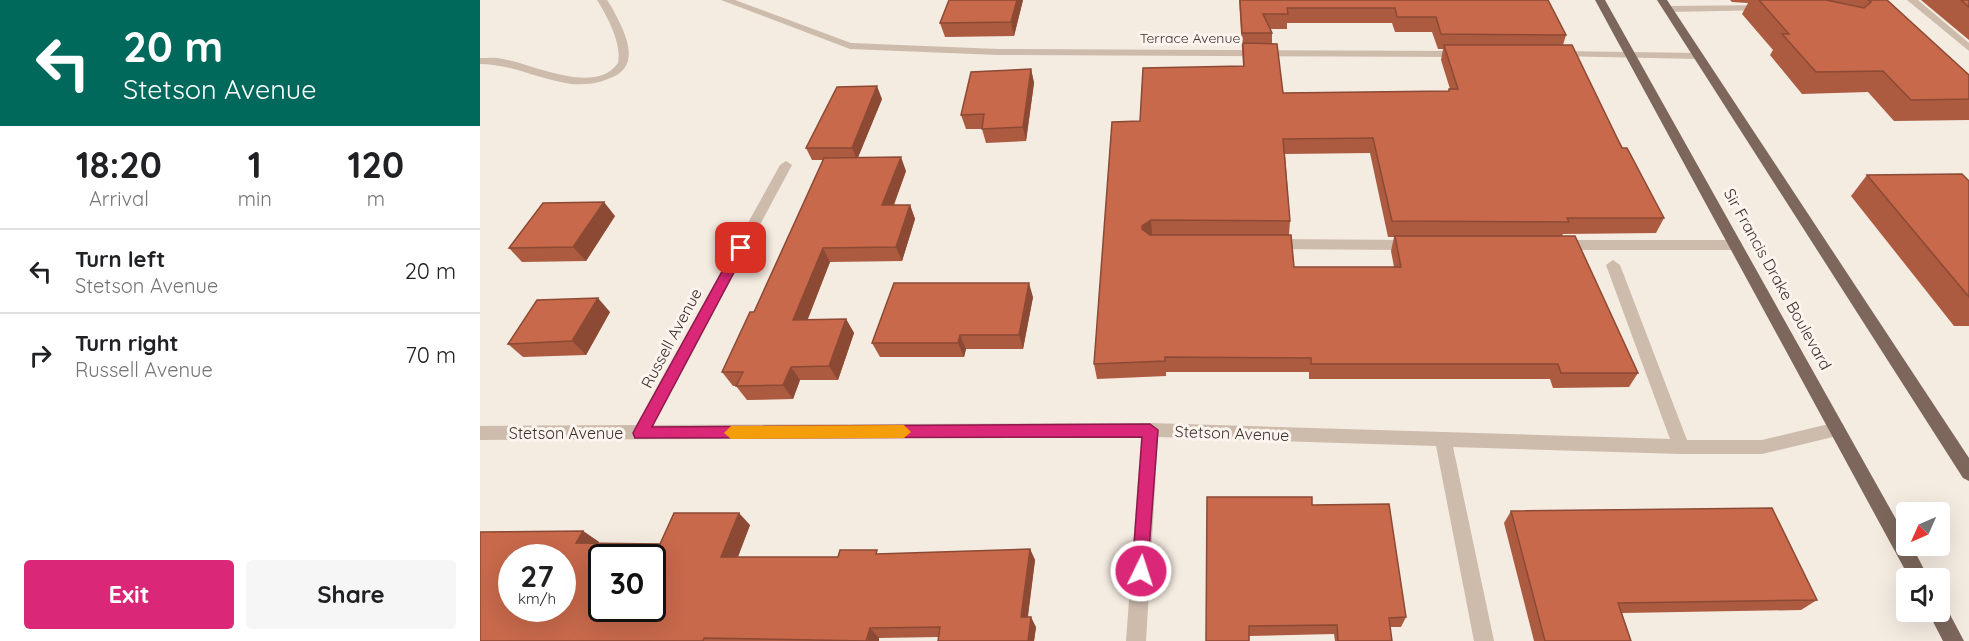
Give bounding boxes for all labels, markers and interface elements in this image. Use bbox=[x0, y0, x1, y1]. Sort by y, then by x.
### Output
text: 20 m bbox=[123, 20, 223, 73]
icon: left bbox=[24, 24, 102, 102]
street label: Terrace Avenue bbox=[1140, 29, 1240, 47]
text: Stetson Avenue bbox=[123, 72, 316, 106]
text: 18:20 bbox=[76, 142, 162, 187]
text: 1 bbox=[248, 142, 262, 187]
text: 120 bbox=[348, 142, 404, 187]
street label: Sir Francis Drake Boulevard bbox=[1720, 185, 1836, 373]
text: Arrival bbox=[89, 186, 149, 211]
text: min bbox=[238, 186, 272, 211]
text: m bbox=[367, 186, 385, 211]
pin bbox=[715, 222, 766, 273]
icon: arrive bbox=[724, 231, 757, 264]
text: Turn left bbox=[75, 245, 165, 273]
icon: left bbox=[24, 255, 57, 288]
text: 20 m bbox=[405, 257, 456, 285]
text: Stetson Avenue bbox=[75, 273, 218, 298]
street label: Russell Avenue bbox=[636, 285, 706, 391]
text: Turn right bbox=[75, 329, 179, 357]
icon: right bbox=[24, 339, 57, 372]
text: 70 m bbox=[406, 341, 456, 369]
text: Russell Avenue bbox=[75, 357, 213, 382]
street label: Stetson Avenue bbox=[1174, 421, 1290, 445]
street label: Stetson Avenue bbox=[509, 423, 623, 443]
north arrow bbox=[1896, 502, 1950, 556]
map controls bbox=[1896, 502, 1950, 622]
position arrow bbox=[1109, 539, 1173, 603]
speed limit sign: 30 bbox=[588, 544, 666, 622]
text: 27 bbox=[520, 557, 554, 595]
button: Exit bbox=[24, 560, 234, 629]
button: Share bbox=[246, 560, 456, 629]
button: sound bbox=[1896, 568, 1950, 622]
text: km/h bbox=[518, 589, 556, 608]

